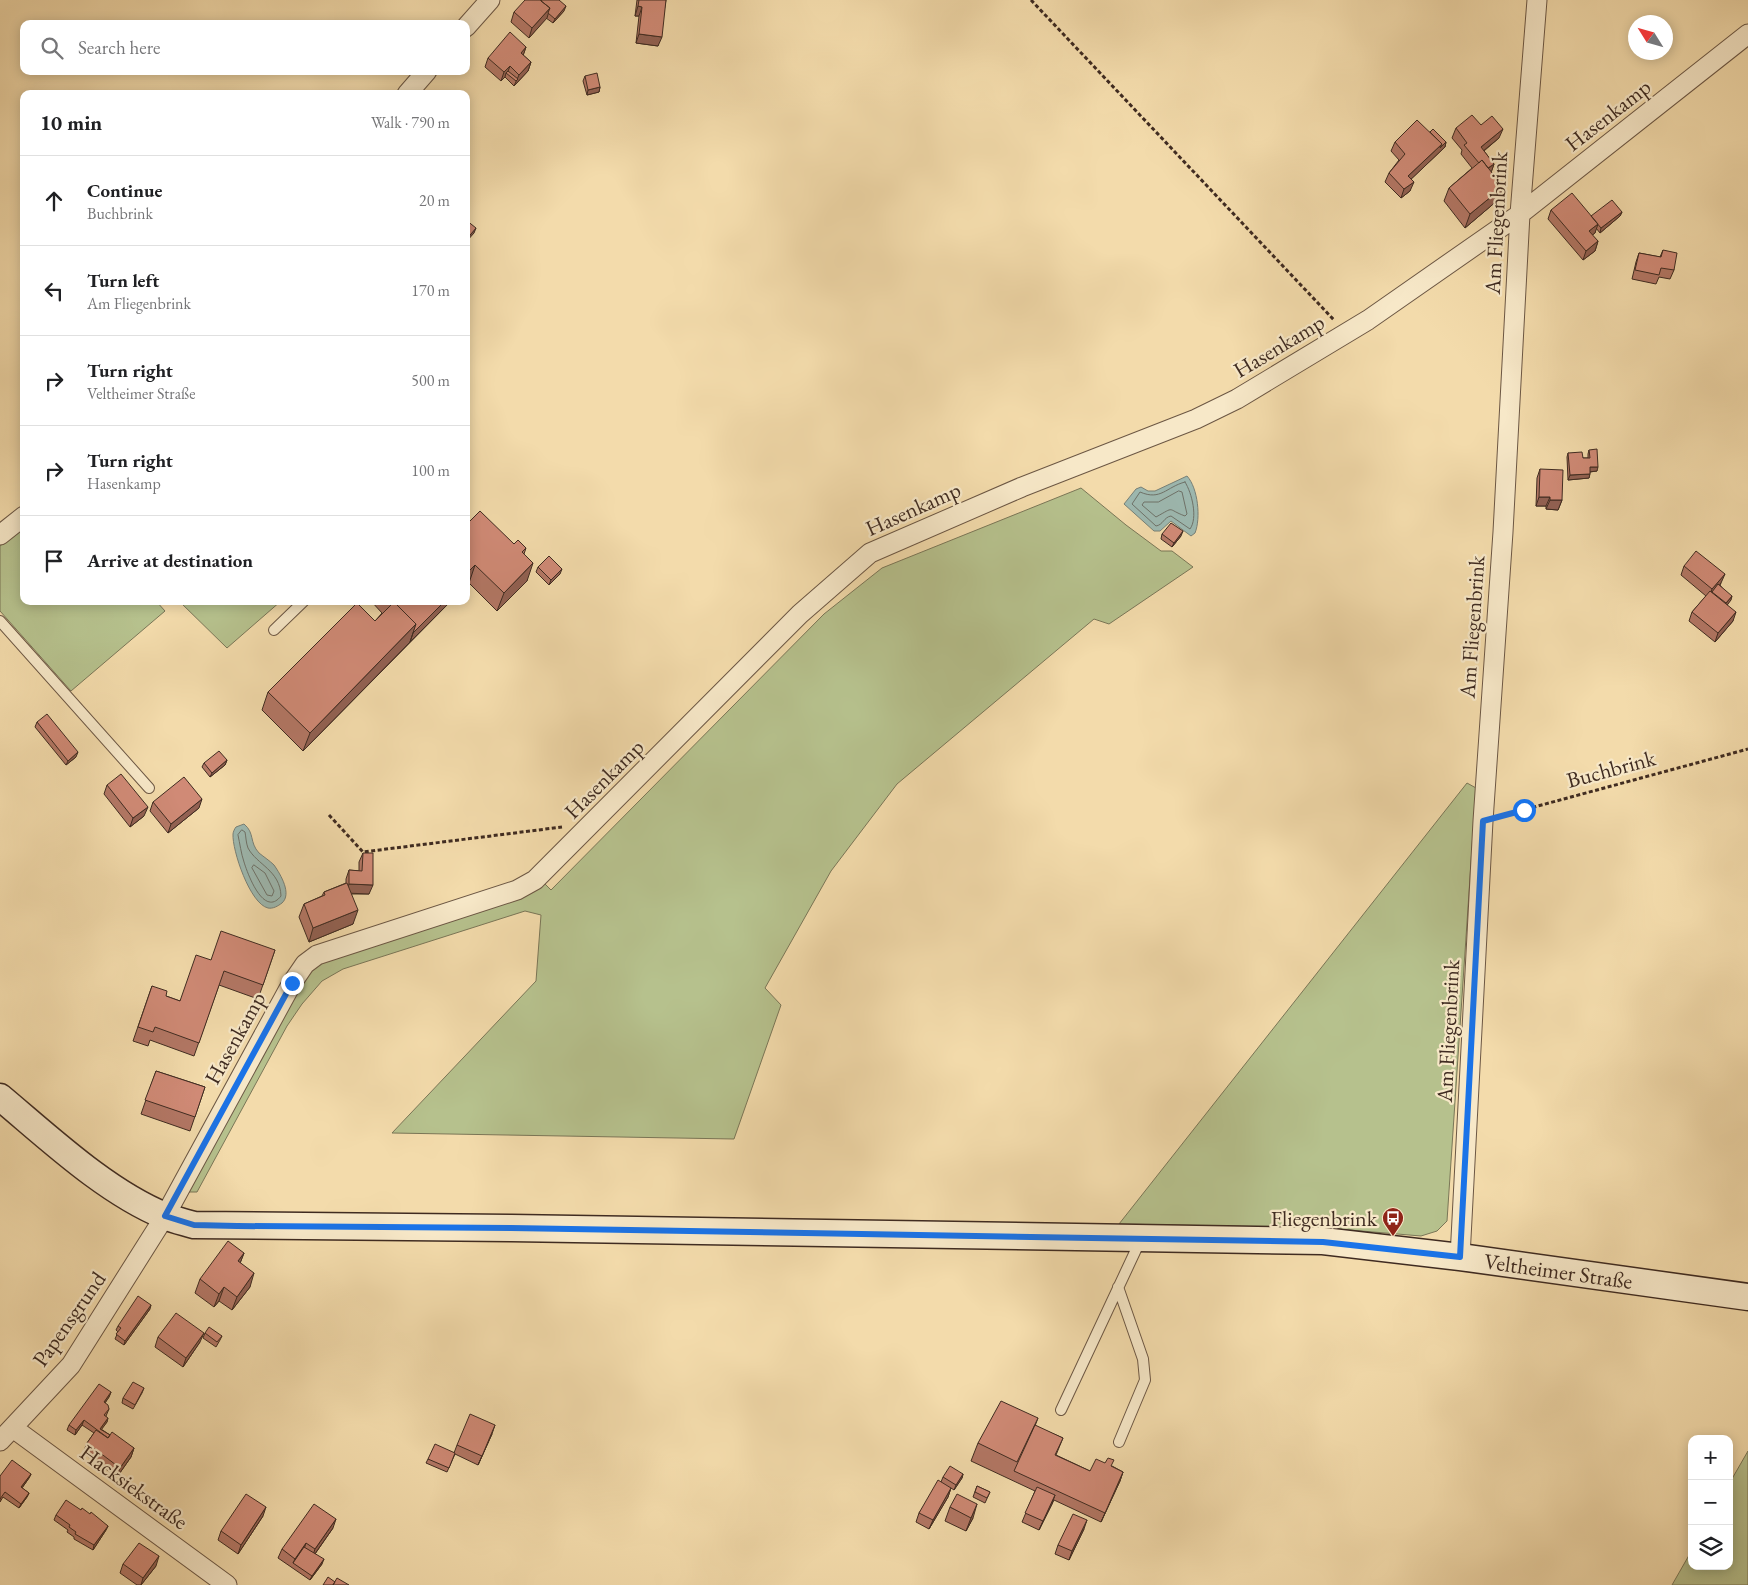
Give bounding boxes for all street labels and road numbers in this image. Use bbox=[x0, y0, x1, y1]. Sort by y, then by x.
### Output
street label: Hasenkamp bbox=[1559, 72, 1657, 158]
street label: Am Fliegenbrink bbox=[1478, 150, 1514, 296]
street label: Hasenkamp bbox=[1228, 307, 1330, 385]
street label: Hasenkamp bbox=[861, 475, 965, 543]
street label: Am Fliegenbrink bbox=[1452, 554, 1492, 700]
street label: Hasenkamp bbox=[558, 733, 650, 825]
street label: Buchbrink bbox=[1563, 743, 1659, 795]
street label: Am Fliegenbrink bbox=[1430, 958, 1466, 1104]
street label: Hasenkamp bbox=[198, 987, 272, 1089]
street label: Veltheimer Straße bbox=[1482, 1246, 1635, 1295]
street label: Papensgrund bbox=[26, 1265, 113, 1372]
street label: Hacksiekstraße bbox=[74, 1438, 194, 1536]

